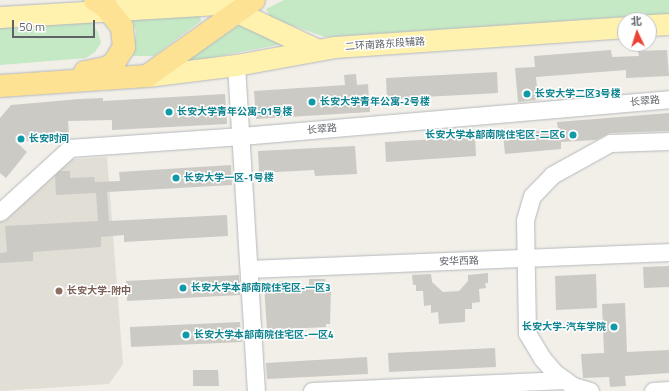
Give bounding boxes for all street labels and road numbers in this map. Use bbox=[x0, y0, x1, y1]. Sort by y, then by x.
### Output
street label: 二环南路东段辅路 bbox=[345, 35, 425, 53]
street label: 长翠路 bbox=[630, 94, 660, 108]
street label: 长翠路 bbox=[307, 122, 337, 136]
street label: 安华西路 bbox=[439, 254, 479, 268]

